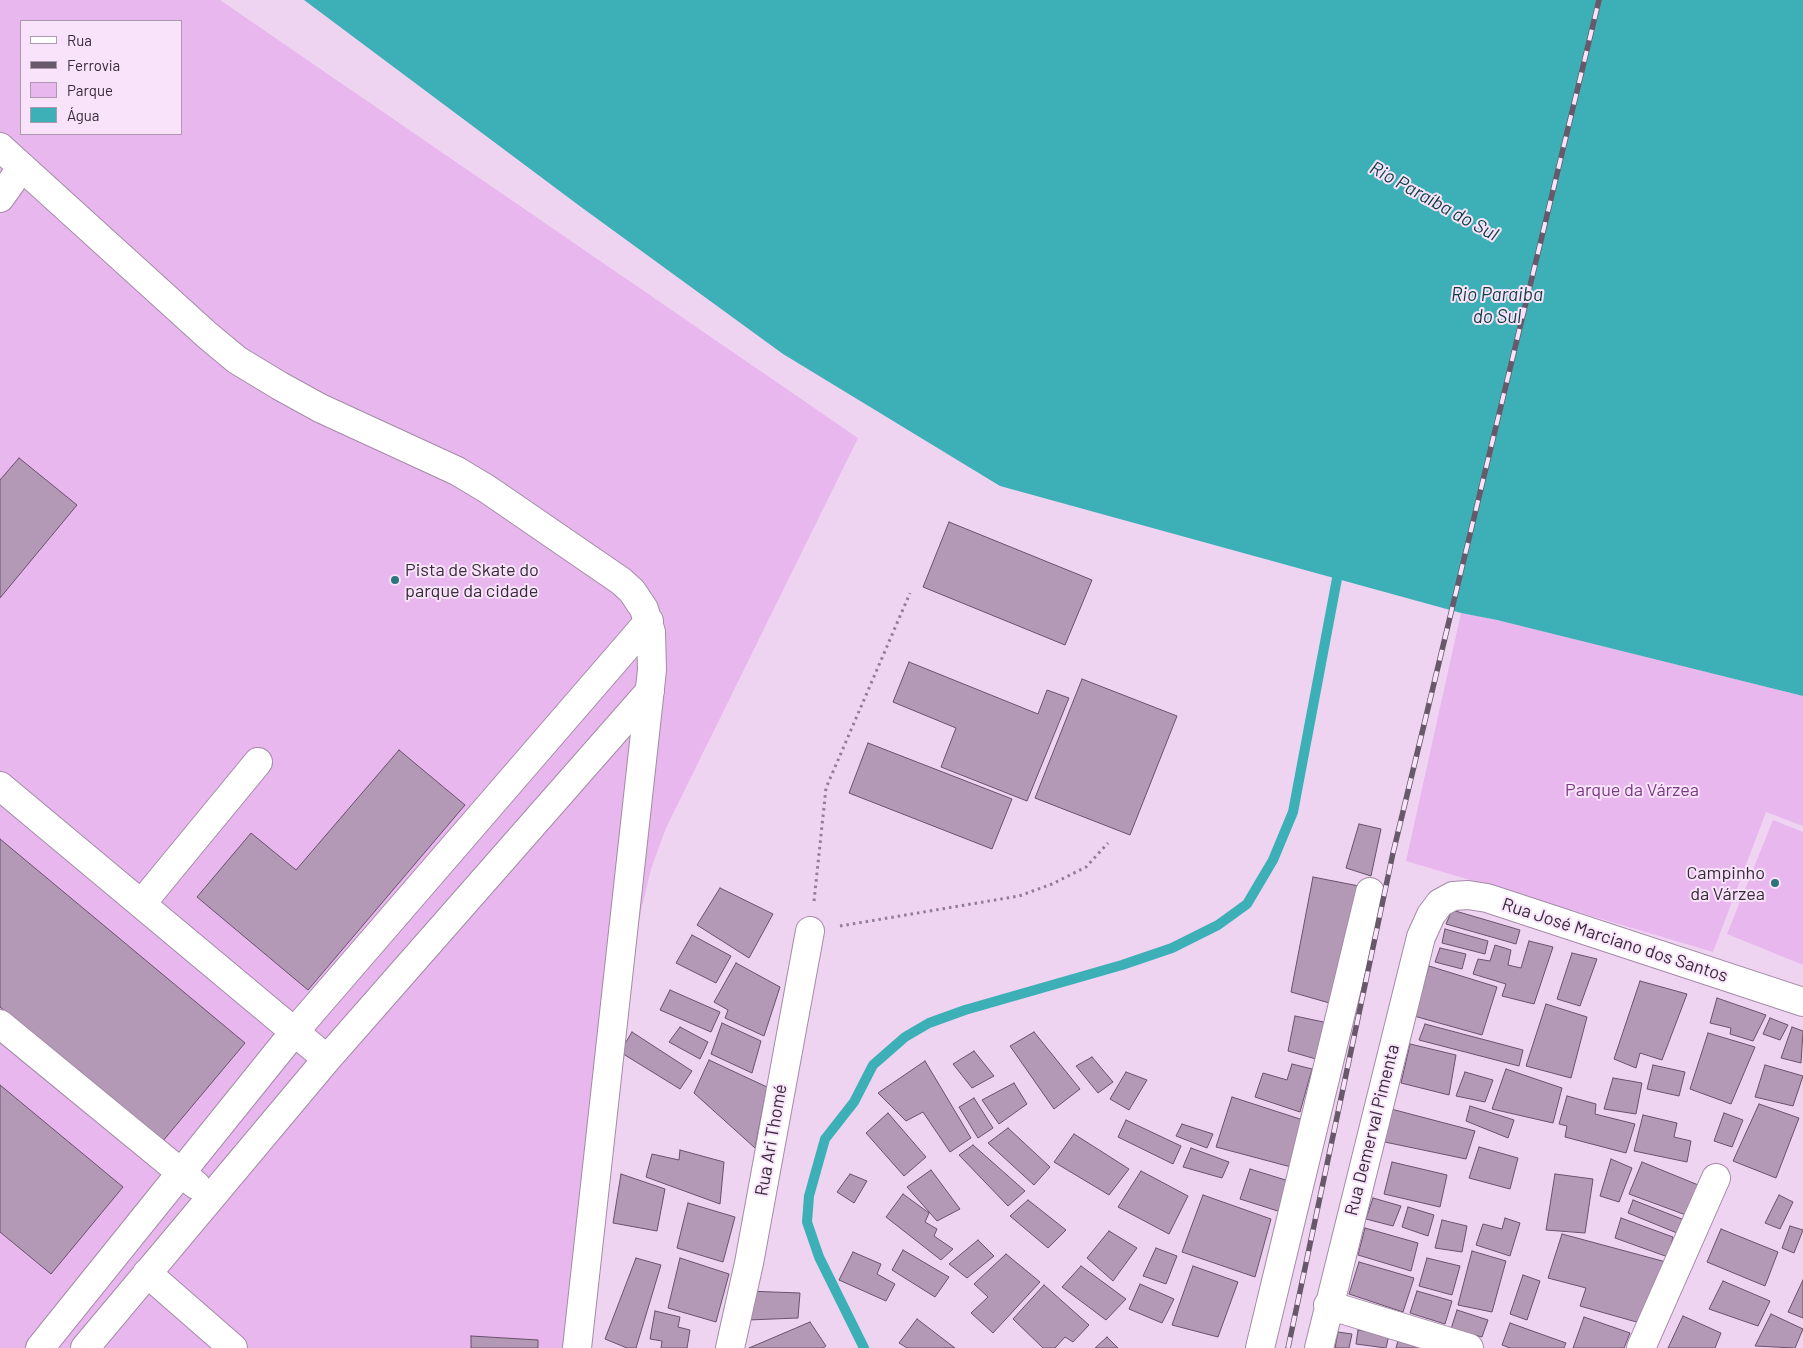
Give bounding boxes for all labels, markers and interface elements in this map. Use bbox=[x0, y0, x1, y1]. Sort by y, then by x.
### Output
legend bbox=[20, 20, 182, 135]
text: Rua bbox=[67, 31, 92, 49]
text: Ferrovia bbox=[67, 56, 120, 74]
text: Parque bbox=[67, 81, 113, 99]
text: Água bbox=[67, 106, 100, 124]
water label: Rio Paraíba do Sul bbox=[1366, 156, 1502, 246]
water label: Rio Paraiba do Sul bbox=[1451, 284, 1543, 328]
place label: Pista de Skate do parque da cidade bbox=[405, 559, 539, 602]
marker: Pista de Skate do parque da cidade bbox=[389, 574, 401, 586]
park label: Parque da Várzea bbox=[1565, 779, 1699, 801]
place label: Campinho da Várzea bbox=[1687, 862, 1765, 904]
marker: Campinho da Várzea bbox=[1769, 877, 1781, 889]
street label: Rua José Marciano dos Santos bbox=[1499, 893, 1731, 987]
street label: Rua Demerval Pimenta bbox=[1340, 1042, 1404, 1218]
street label: Rua Ari Thomé bbox=[751, 1082, 791, 1198]

